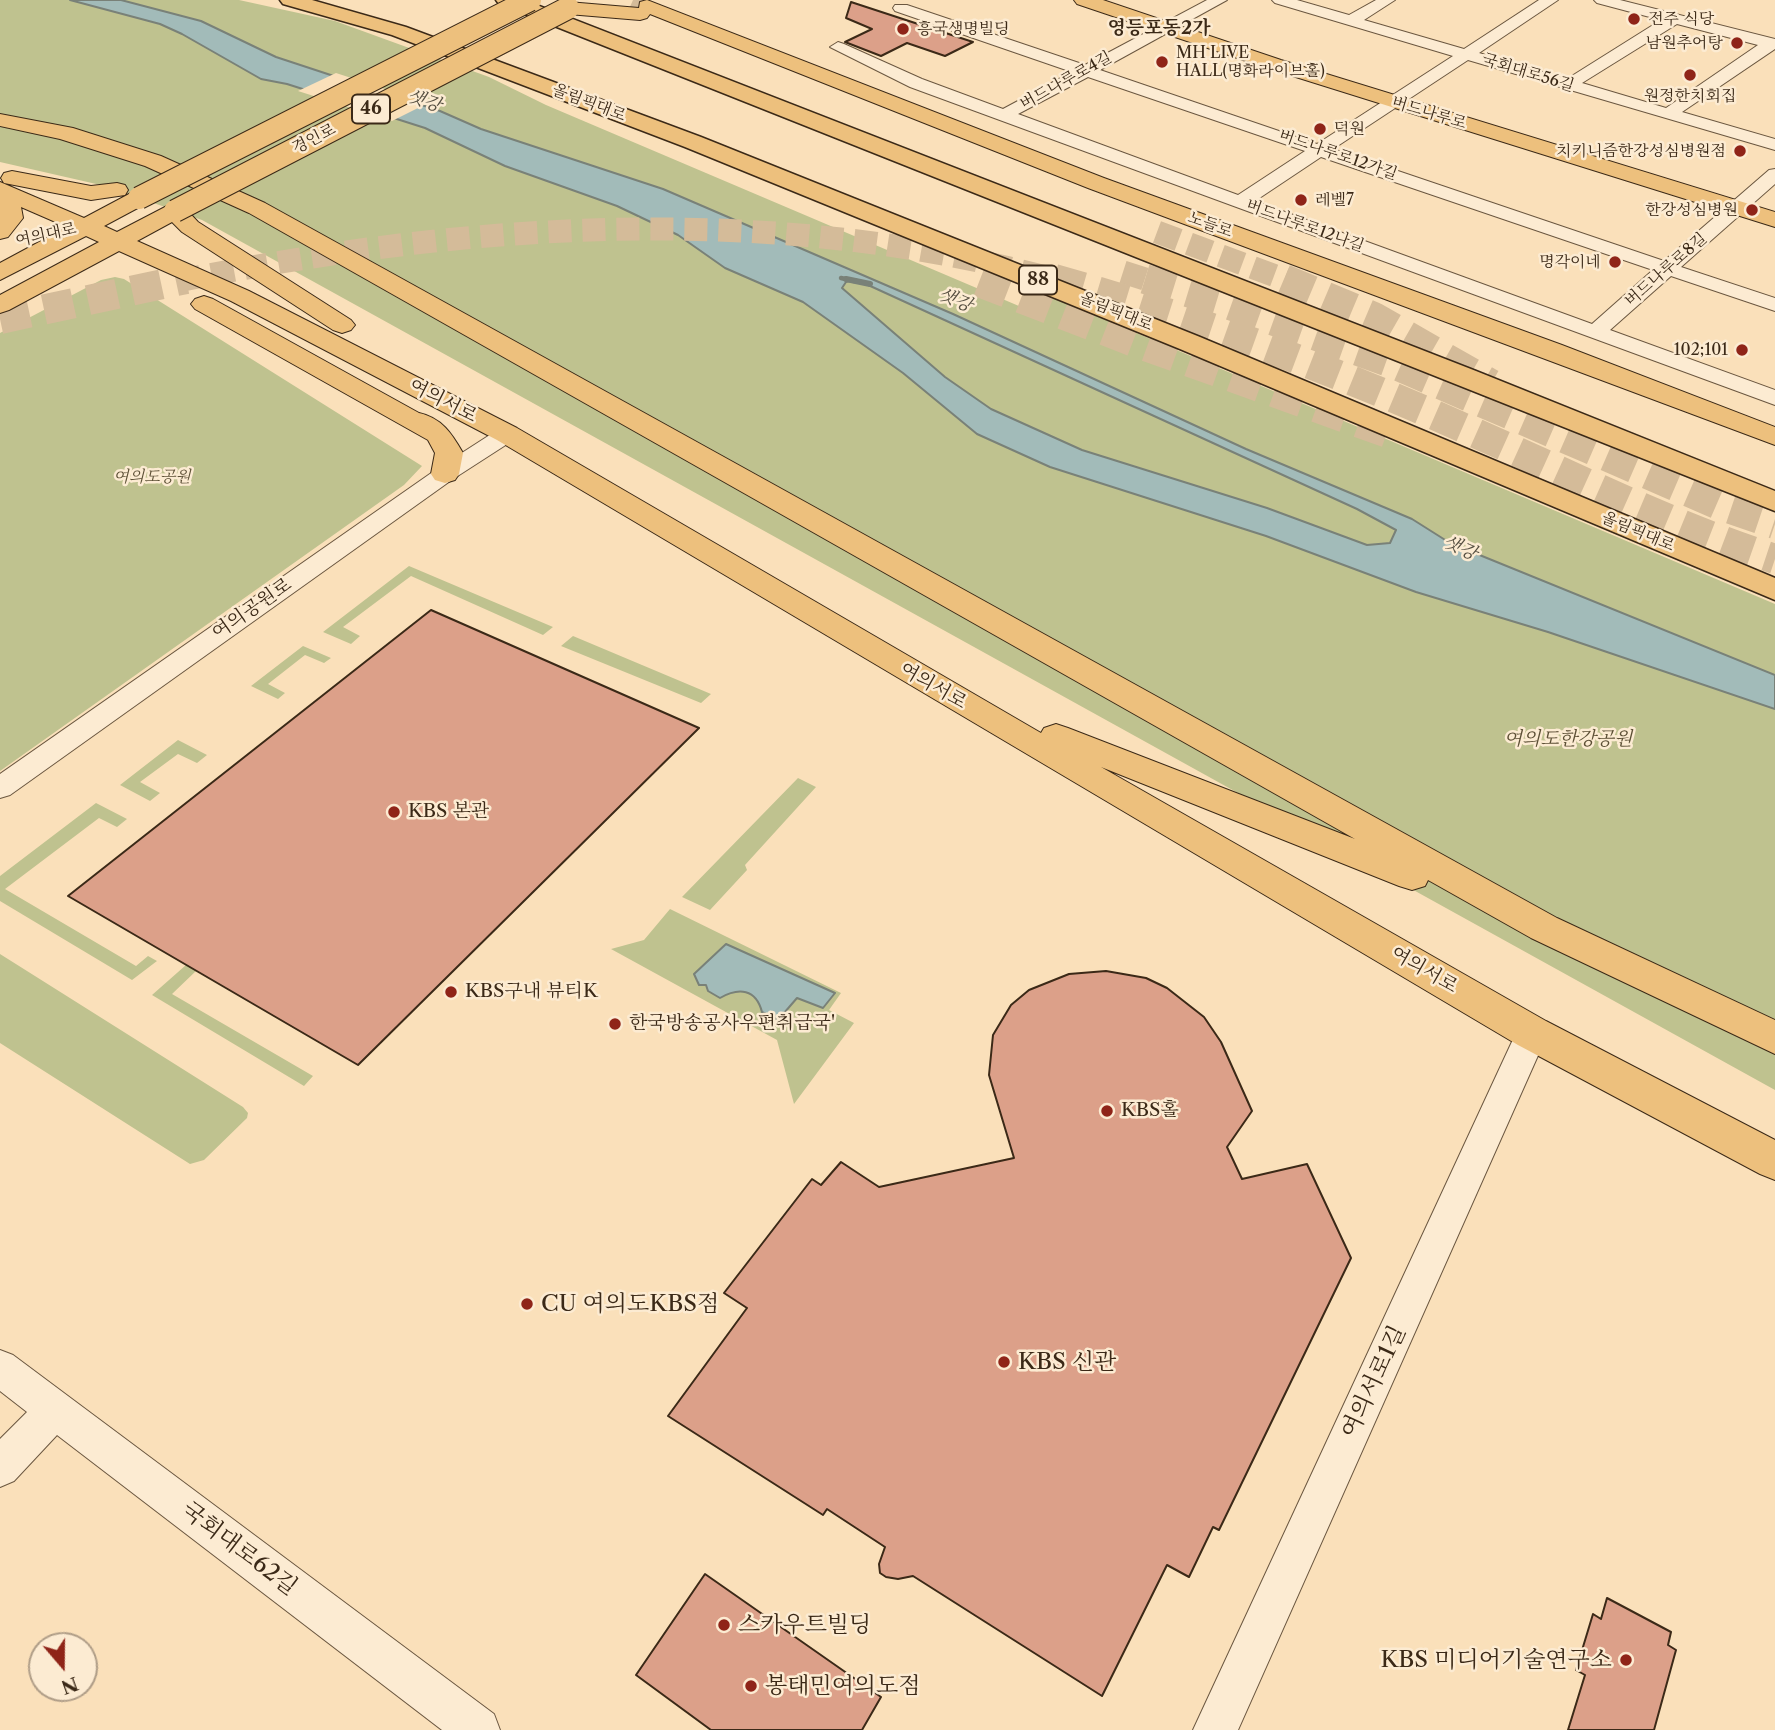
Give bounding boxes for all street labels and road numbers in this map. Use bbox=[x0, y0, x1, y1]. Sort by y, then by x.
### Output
street label: 버드나루로4길 bbox=[1017, 48, 1115, 114]
street label: 국회대로56길 bbox=[1480, 50, 1576, 96]
street label: 올림픽대로 bbox=[549, 80, 629, 126]
street label: 버드나루로 bbox=[1389, 93, 1469, 133]
road number: 46 bbox=[352, 94, 390, 124]
street label: 경인로 bbox=[289, 120, 339, 158]
street label: 버드나루로12가길 bbox=[1276, 126, 1400, 184]
street label: 버드나루로12나길 bbox=[1243, 196, 1367, 256]
street label: 노들로 bbox=[1185, 208, 1235, 242]
street label: 여의대로 bbox=[14, 219, 78, 251]
street label: 버드나루로8길 bbox=[1621, 229, 1711, 311]
road number: 88 bbox=[1019, 266, 1057, 294]
street label: 올림픽대로 bbox=[1077, 289, 1155, 335]
street label: 여의서로 bbox=[405, 374, 481, 428]
street label: 올림픽대로 bbox=[1599, 508, 1677, 556]
street label: 여의공원로 bbox=[208, 573, 296, 645]
street label: 여의서로 bbox=[896, 658, 970, 714]
street label: 여의서로 bbox=[1387, 942, 1461, 998]
street label: 여의서로1길 bbox=[1336, 1321, 1412, 1443]
street label: 국회대로62길 bbox=[176, 1497, 302, 1601]

